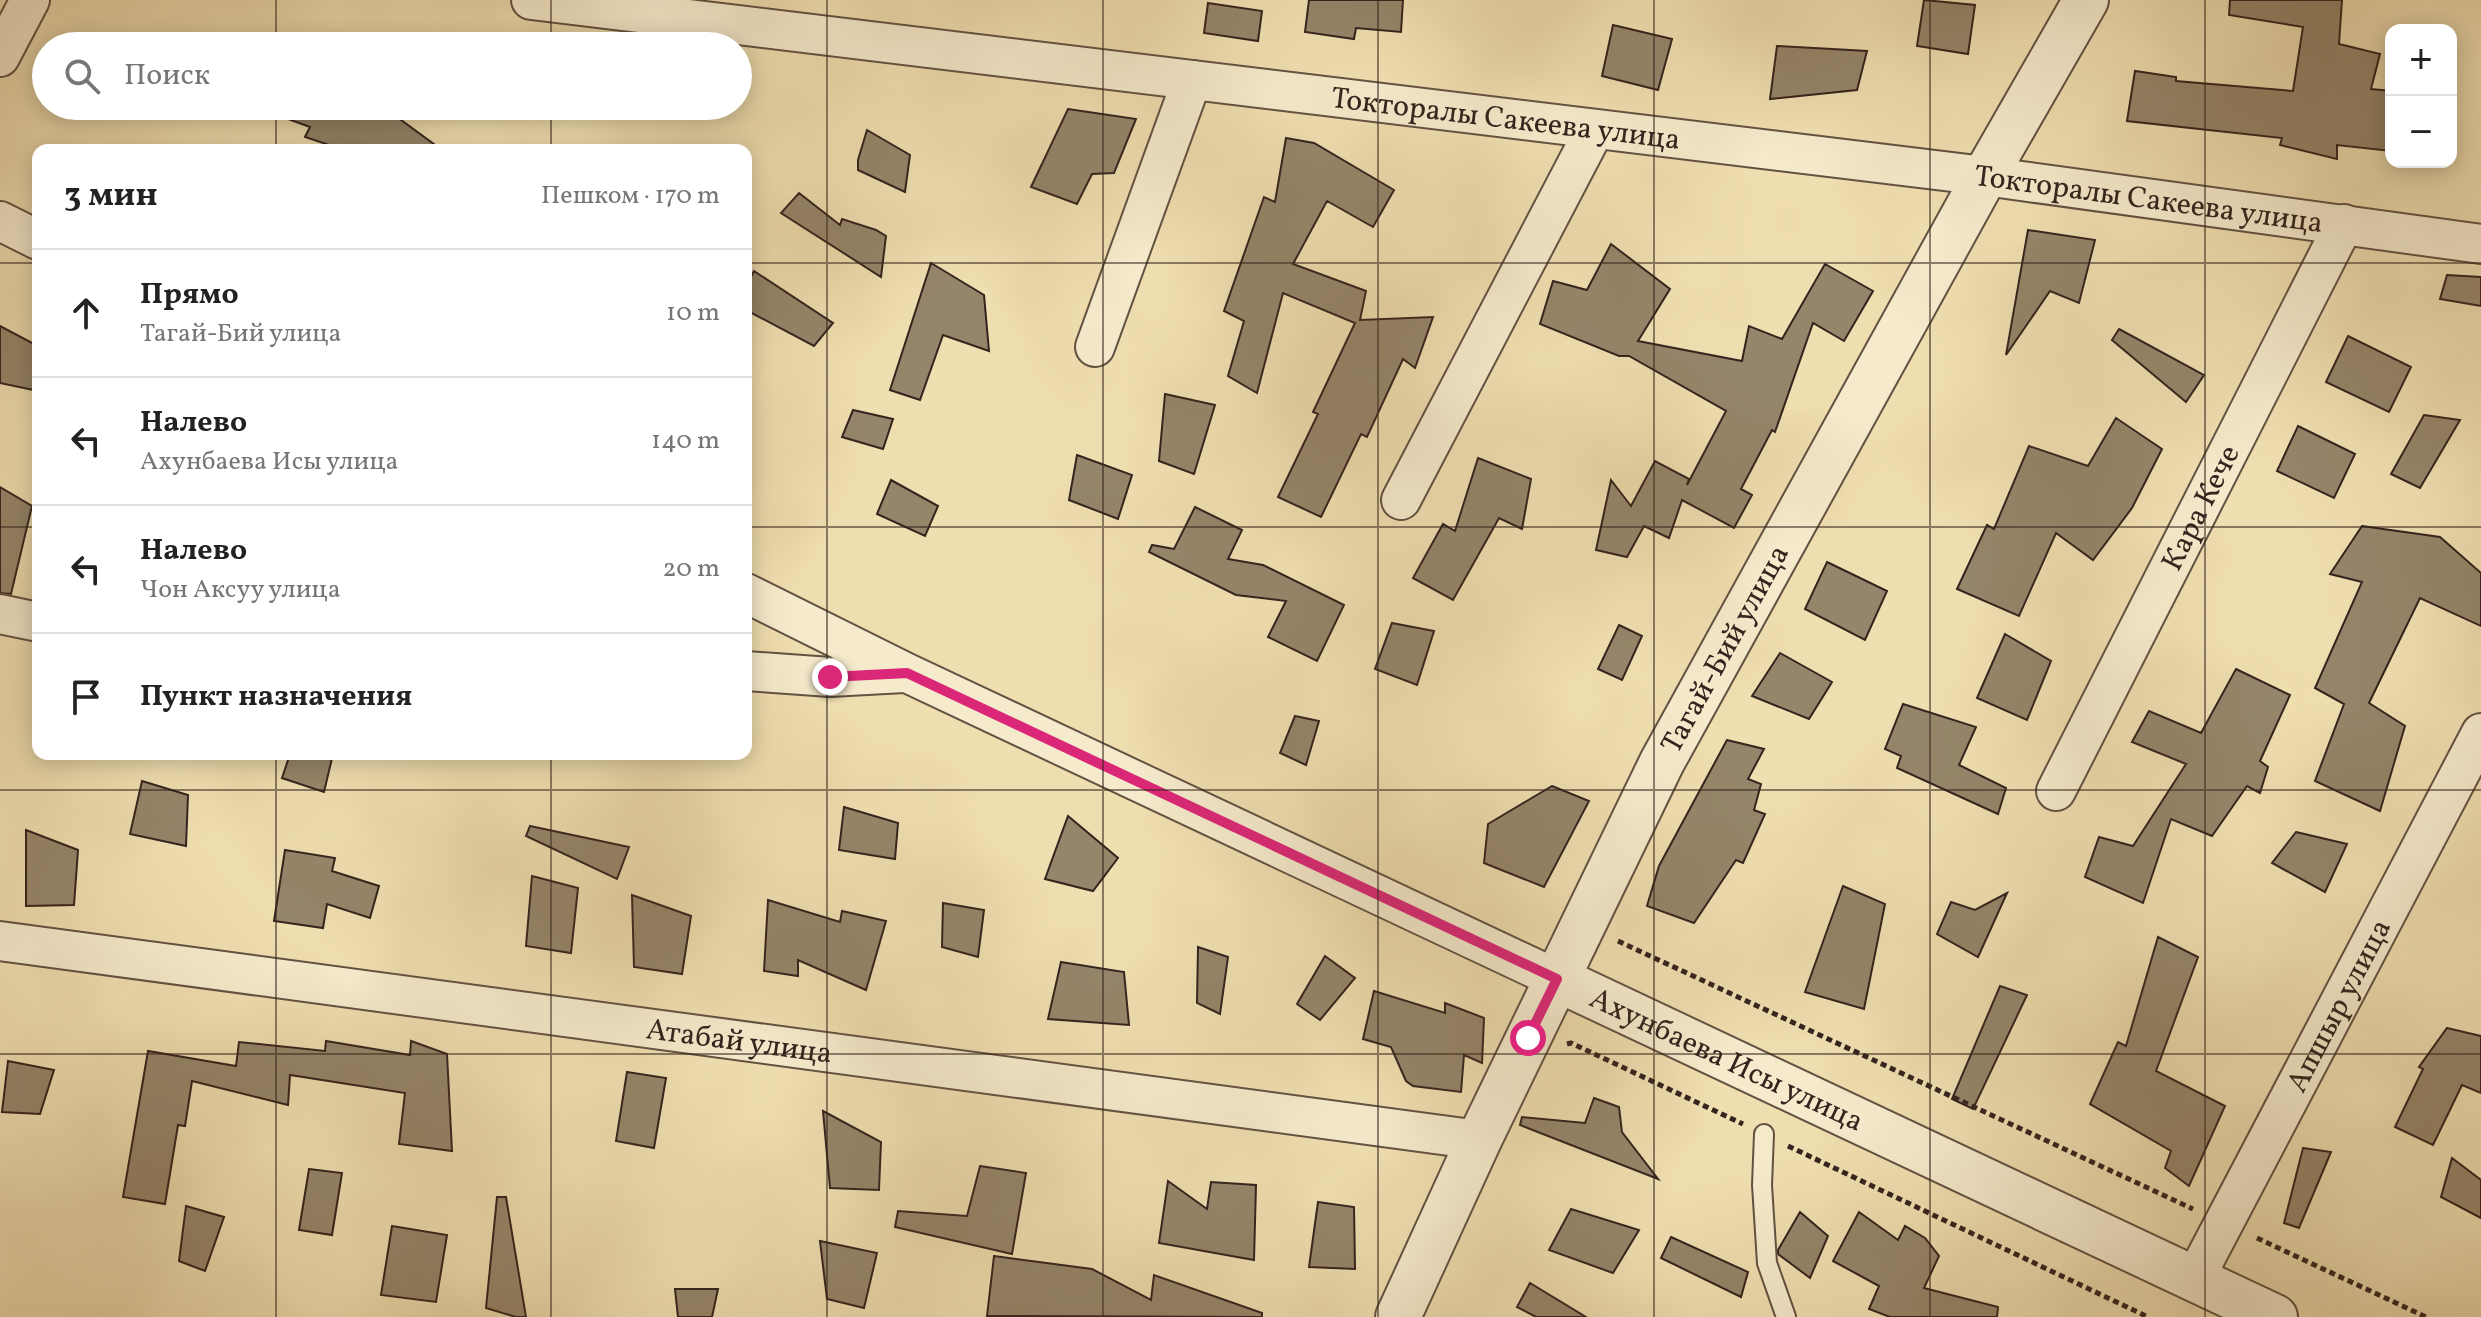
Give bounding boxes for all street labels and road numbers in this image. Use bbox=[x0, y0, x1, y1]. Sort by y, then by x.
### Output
street label: Токторалы Сакеева улица bbox=[1329, 78, 1683, 162]
street label: Токторалы Сакеева улица bbox=[1972, 156, 2326, 245]
street label: Кара Кече bbox=[2152, 438, 2251, 579]
street label: Тагай-Бий улица bbox=[1652, 538, 1801, 762]
street label: Апшыр улица bbox=[2277, 912, 2403, 1100]
street label: Ахунбаева Исы улица bbox=[1582, 978, 1870, 1143]
street label: Атабай улица bbox=[643, 1009, 835, 1076]

